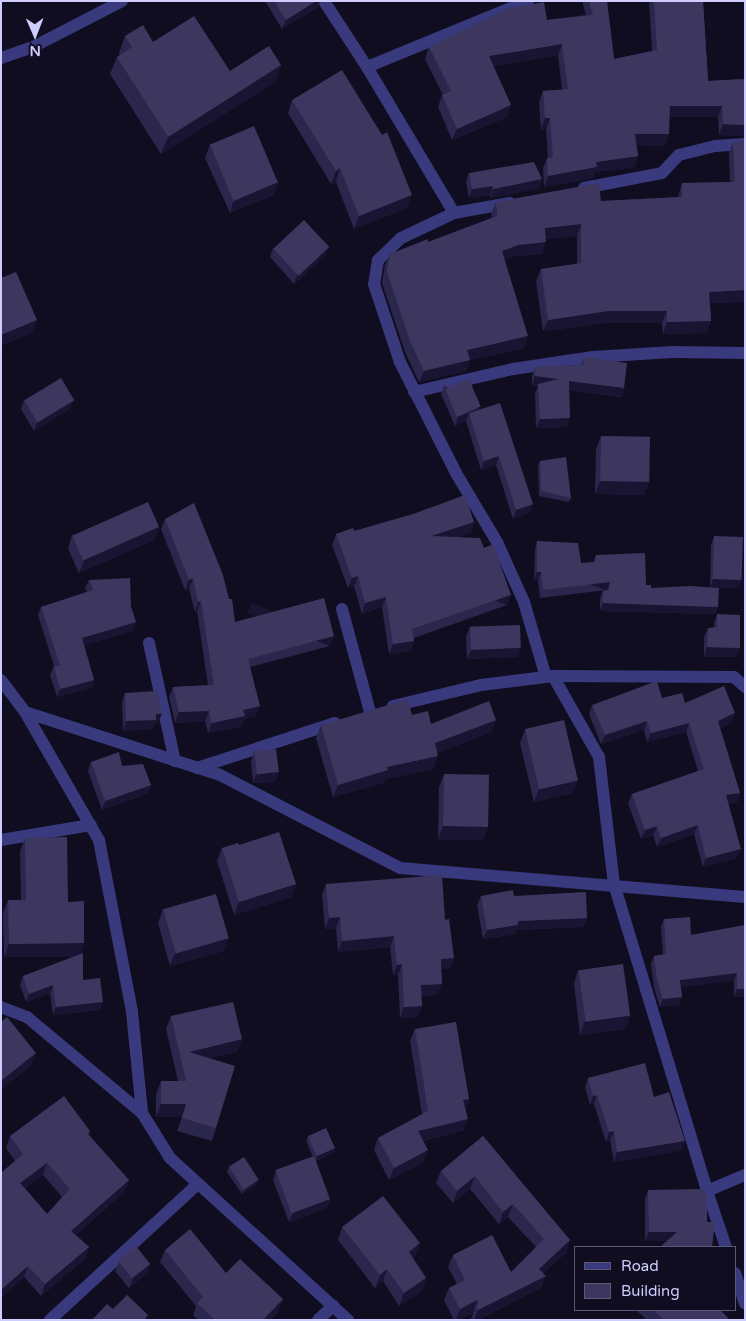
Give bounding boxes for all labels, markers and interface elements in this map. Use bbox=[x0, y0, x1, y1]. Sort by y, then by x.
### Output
north arrow bbox=[10, 10, 60, 60]
text: N bbox=[29, 42, 41, 59]
legend bbox=[574, 1246, 736, 1311]
text: Road bbox=[621, 1257, 659, 1275]
text: Building bbox=[621, 1282, 680, 1300]

